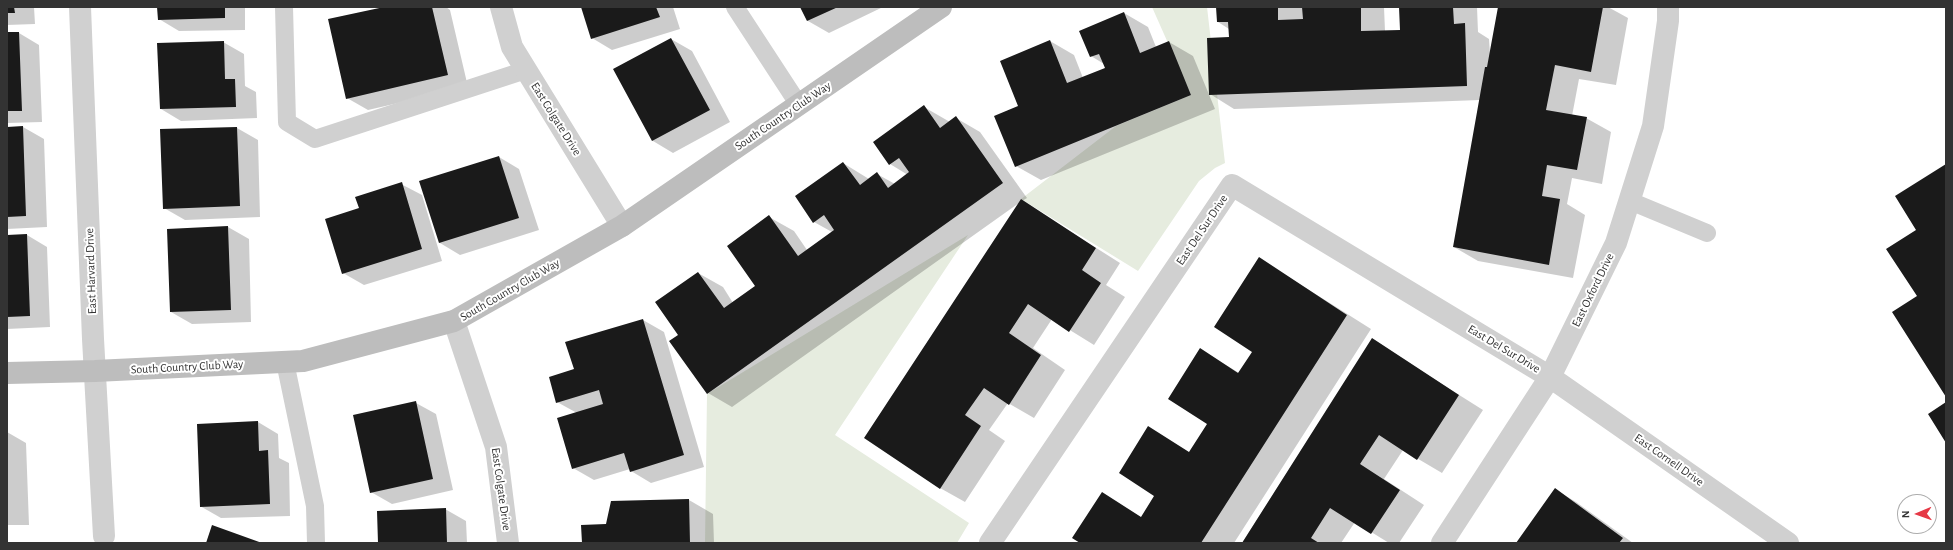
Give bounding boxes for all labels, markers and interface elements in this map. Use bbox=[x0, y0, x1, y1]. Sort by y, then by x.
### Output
street label: South Country Club Way bbox=[732, 79, 834, 153]
street label: East Colgate Drive bbox=[528, 80, 584, 158]
street label: East Del Sur Drive bbox=[1173, 192, 1231, 268]
street label: East Harvard Drive bbox=[82, 228, 100, 314]
street label: East Oxford Drive bbox=[1569, 251, 1617, 329]
street label: South Country Club Way bbox=[458, 256, 562, 324]
street label: East Del Sur Drive bbox=[1465, 322, 1543, 376]
street label: South Country Club Way bbox=[130, 357, 244, 377]
street label: East Cornell Drive bbox=[1631, 431, 1707, 489]
street label: East Colgate Drive bbox=[488, 447, 514, 531]
north arrow bbox=[1897, 494, 1937, 534]
text: N bbox=[1900, 510, 1911, 518]

